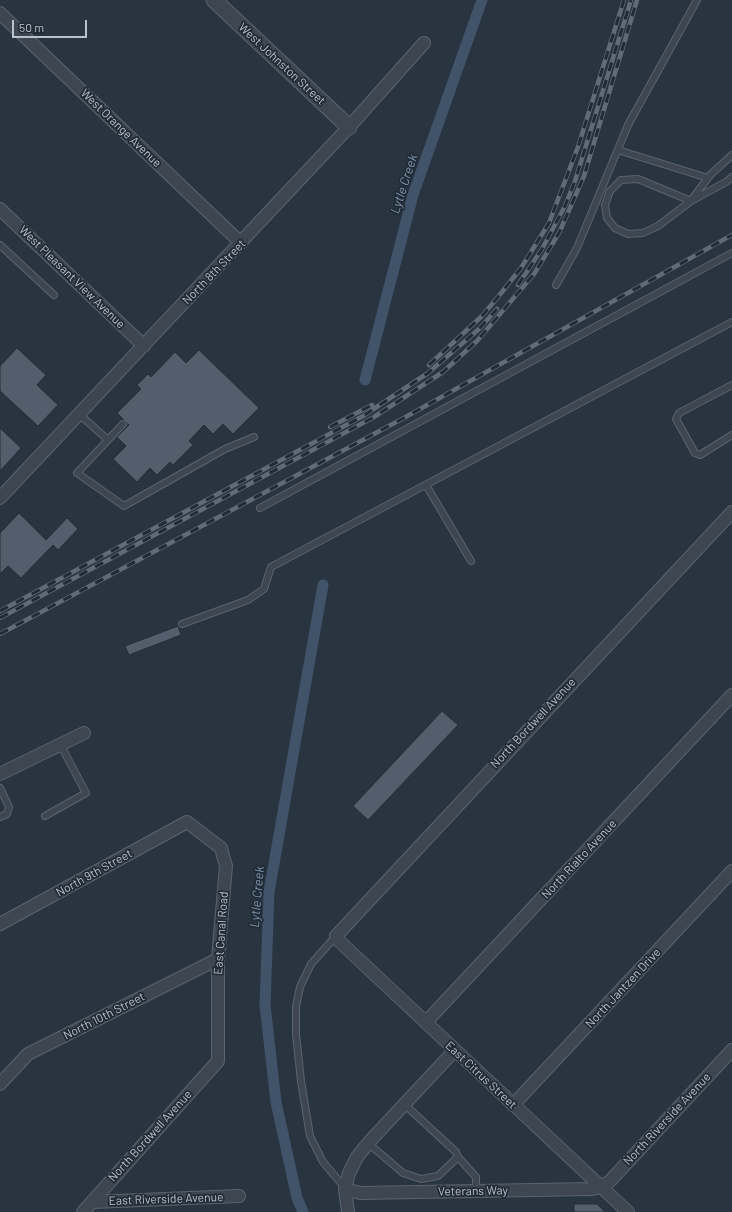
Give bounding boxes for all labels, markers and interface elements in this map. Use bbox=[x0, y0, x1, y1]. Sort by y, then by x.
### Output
scale bar bbox=[14, 12, 89, 38]
text: 50 m bbox=[19, 20, 44, 34]
street label: West Johnston Street bbox=[236, 20, 328, 108]
street label: West Orange Avenue bbox=[78, 86, 164, 170]
water label: Lytle Creek bbox=[387, 152, 421, 216]
street label: West Pleasant View Avenue bbox=[16, 223, 128, 331]
street label: North 8th Street bbox=[179, 237, 249, 307]
street label: North Bordwell Avenue bbox=[487, 675, 579, 771]
street label: North Rialto Avenue bbox=[539, 816, 619, 902]
street label: North 9th Street bbox=[53, 846, 135, 900]
water label: Lytle Creek bbox=[247, 866, 267, 928]
street label: East Canal Road bbox=[211, 891, 231, 975]
street label: North Jantzen Drive bbox=[582, 945, 664, 1031]
street label: North 10th Street bbox=[61, 989, 147, 1043]
street label: East Citrus Street bbox=[442, 1038, 520, 1112]
street label: North Riverside Avenue bbox=[620, 1070, 714, 1168]
street label: North Bordwell Avenue bbox=[105, 1087, 195, 1185]
street label: Veterans Way bbox=[438, 1183, 508, 1199]
street label: East Riverside Avenue bbox=[108, 1190, 224, 1208]

